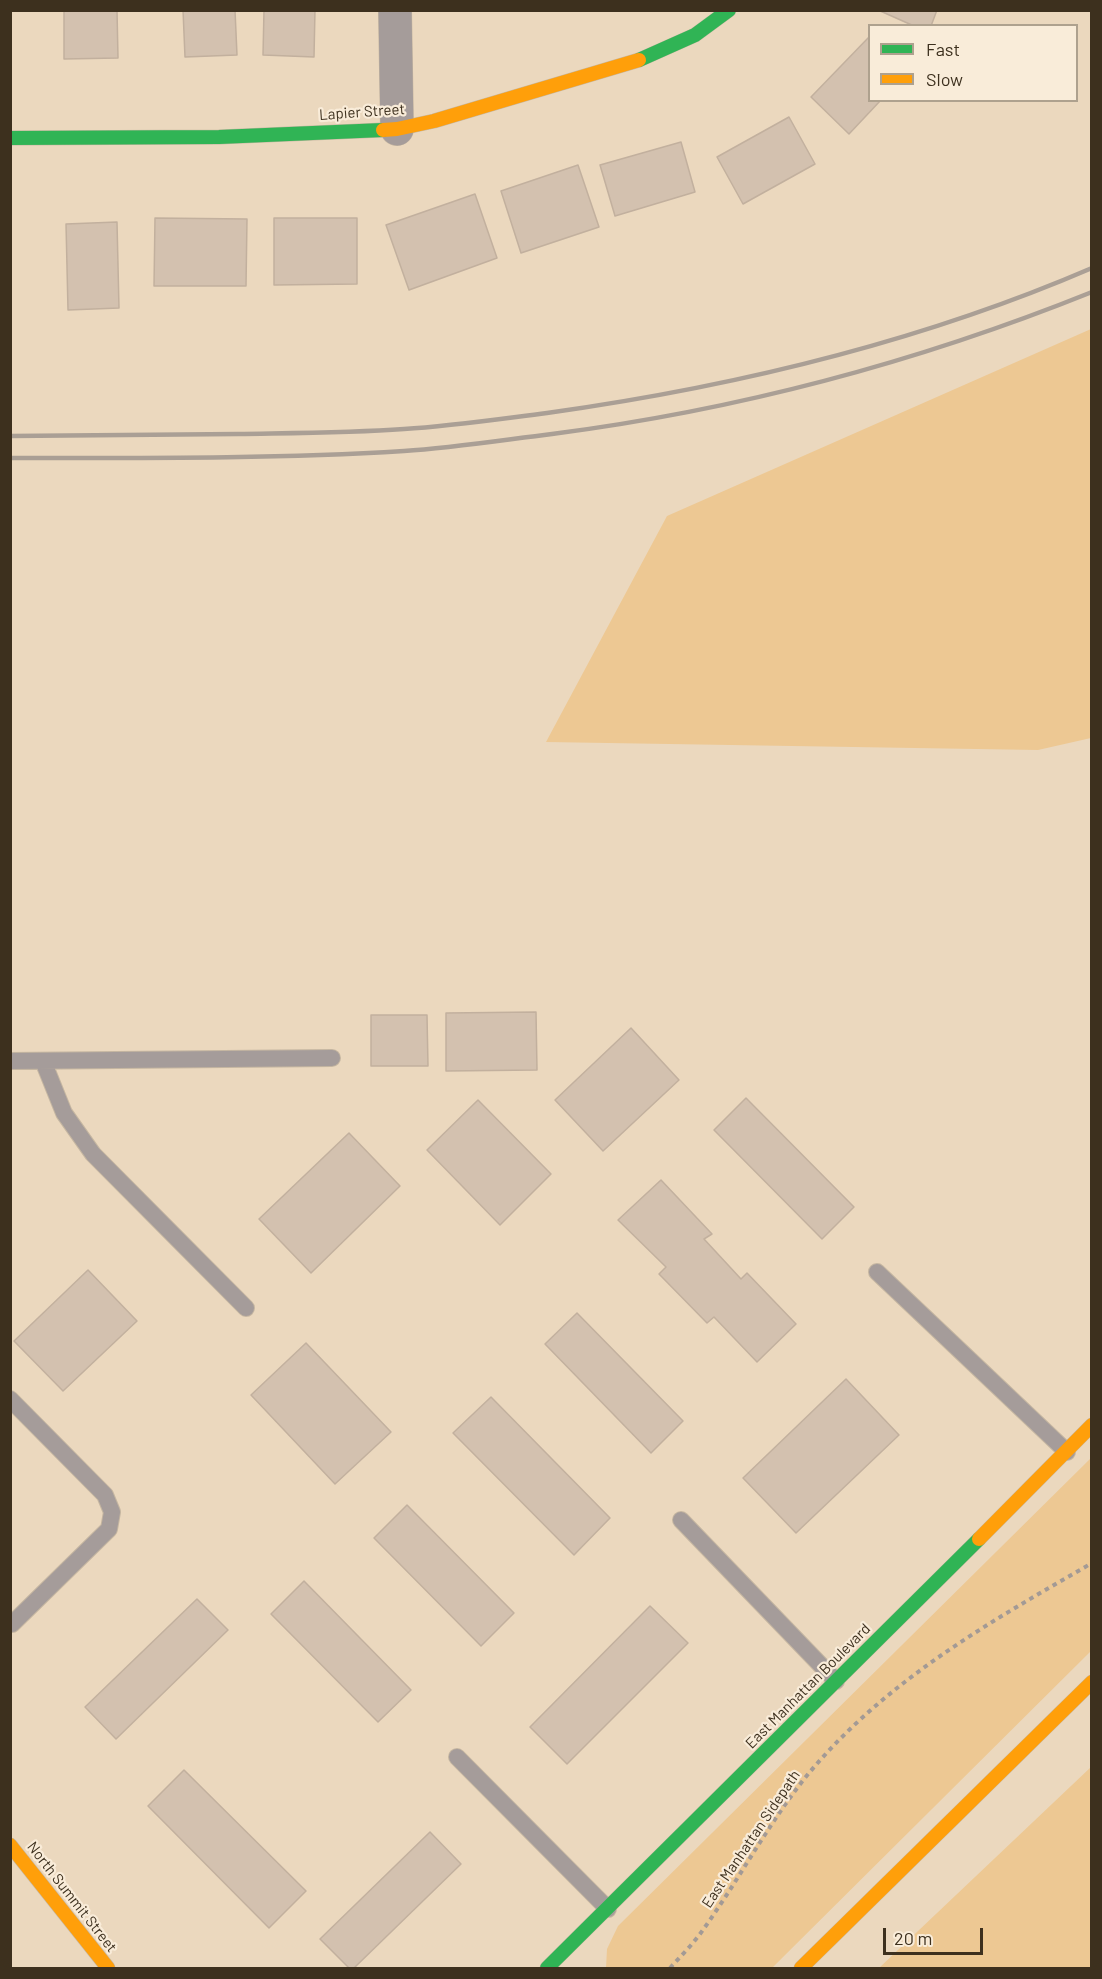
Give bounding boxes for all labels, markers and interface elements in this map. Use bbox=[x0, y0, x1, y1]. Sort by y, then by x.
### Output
legend bbox=[868, 24, 1078, 102]
text: Fast bbox=[926, 38, 960, 60]
text: Slow bbox=[926, 68, 963, 90]
street label: Lapier Street bbox=[319, 100, 405, 124]
street label: East Manhattan Boulevard bbox=[742, 1620, 874, 1752]
street label: East Manhattan Sidepath bbox=[698, 1767, 804, 1911]
street label: North Summit Street bbox=[23, 1838, 121, 1956]
scale bar bbox=[886, 1916, 986, 1954]
text: 20 m bbox=[894, 1927, 932, 1949]

